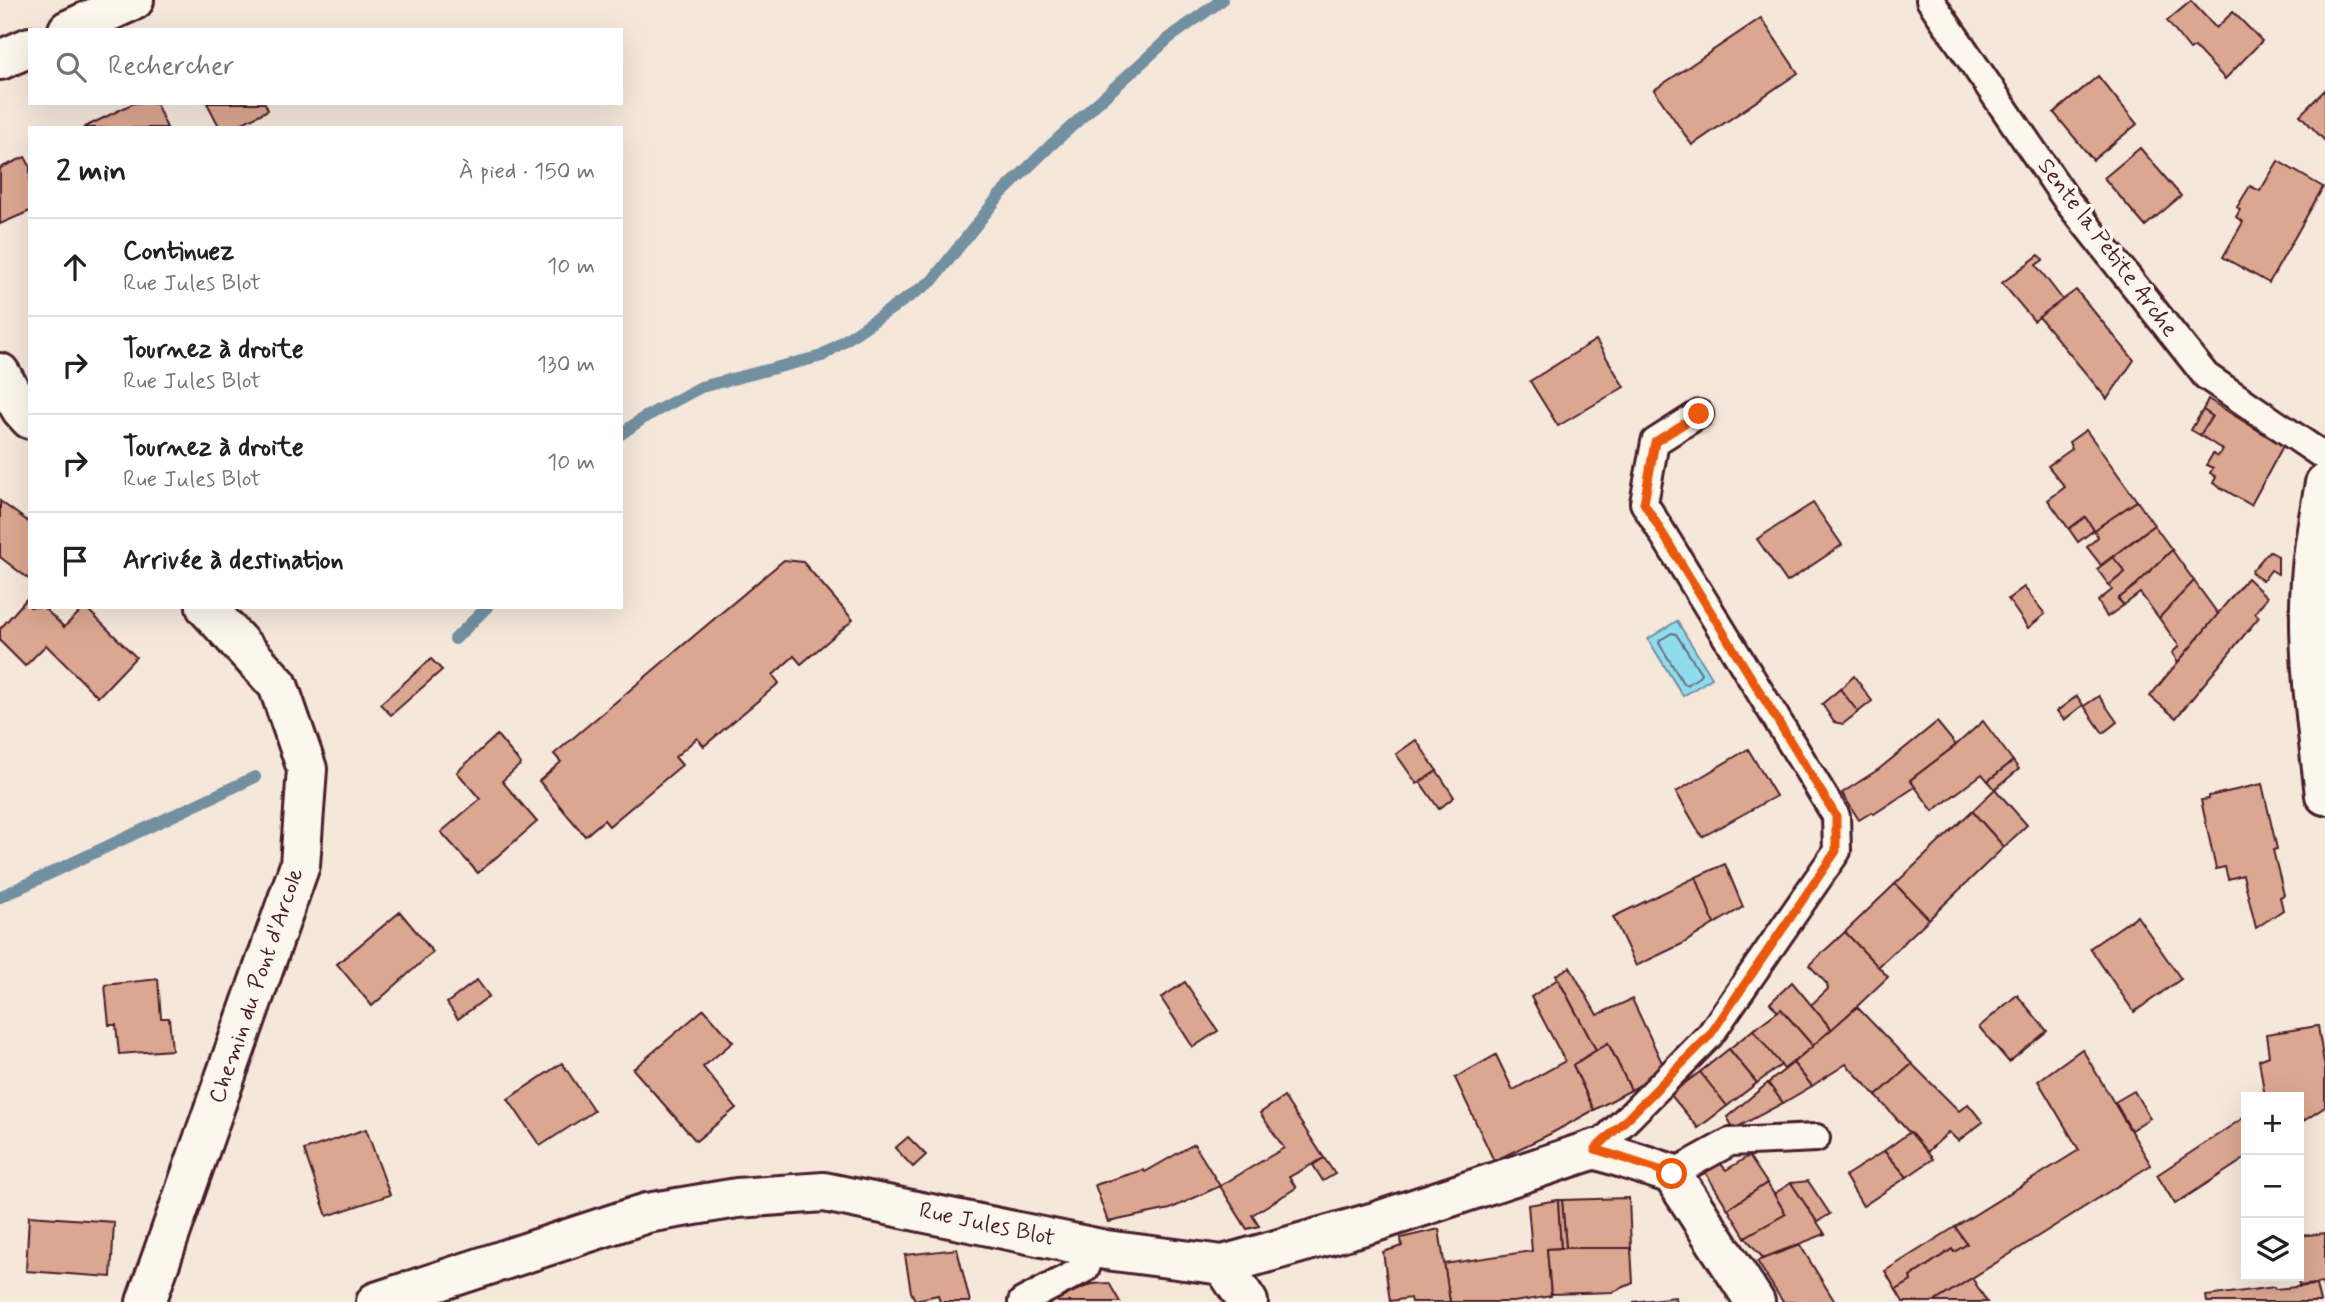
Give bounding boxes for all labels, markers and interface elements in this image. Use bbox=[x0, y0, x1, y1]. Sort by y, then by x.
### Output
search box bbox=[28, 28, 623, 105]
icon: search bbox=[52, 48, 90, 86]
text: Rechercher bbox=[108, 50, 234, 84]
text: 2 min bbox=[56, 152, 126, 191]
street label: Sente la Petite Arche bbox=[2030, 153, 2184, 343]
text: À pied · 150 m bbox=[459, 157, 595, 187]
text: Continuez bbox=[123, 235, 234, 269]
icon: ahead bbox=[56, 248, 94, 286]
text: 10 m bbox=[547, 252, 595, 282]
text: Rue Jules Blot bbox=[123, 269, 261, 299]
text: Tournez à droite bbox=[123, 333, 304, 367]
icon: right bbox=[56, 346, 94, 384]
text: 130 m bbox=[537, 350, 595, 380]
text: Rue Jules Blot bbox=[123, 367, 261, 397]
route end bbox=[1683, 398, 1714, 429]
text: Tournez à droite bbox=[123, 431, 304, 465]
icon: right bbox=[56, 444, 94, 482]
text: 10 m bbox=[547, 448, 595, 478]
text: Rue Jules Blot bbox=[123, 465, 261, 495]
icon: arrive bbox=[56, 542, 94, 580]
text: Arrivée à destination bbox=[123, 544, 344, 578]
street label: Chemin du Pont d'Arcole bbox=[203, 864, 311, 1108]
map controls bbox=[2241, 1092, 2304, 1281]
button: + bbox=[2241, 1092, 2304, 1155]
button: − bbox=[2241, 1155, 2304, 1218]
route start bbox=[1656, 1158, 1687, 1189]
street label: Rue Jules Blot bbox=[916, 1196, 1058, 1254]
button: layers bbox=[2241, 1218, 2304, 1281]

